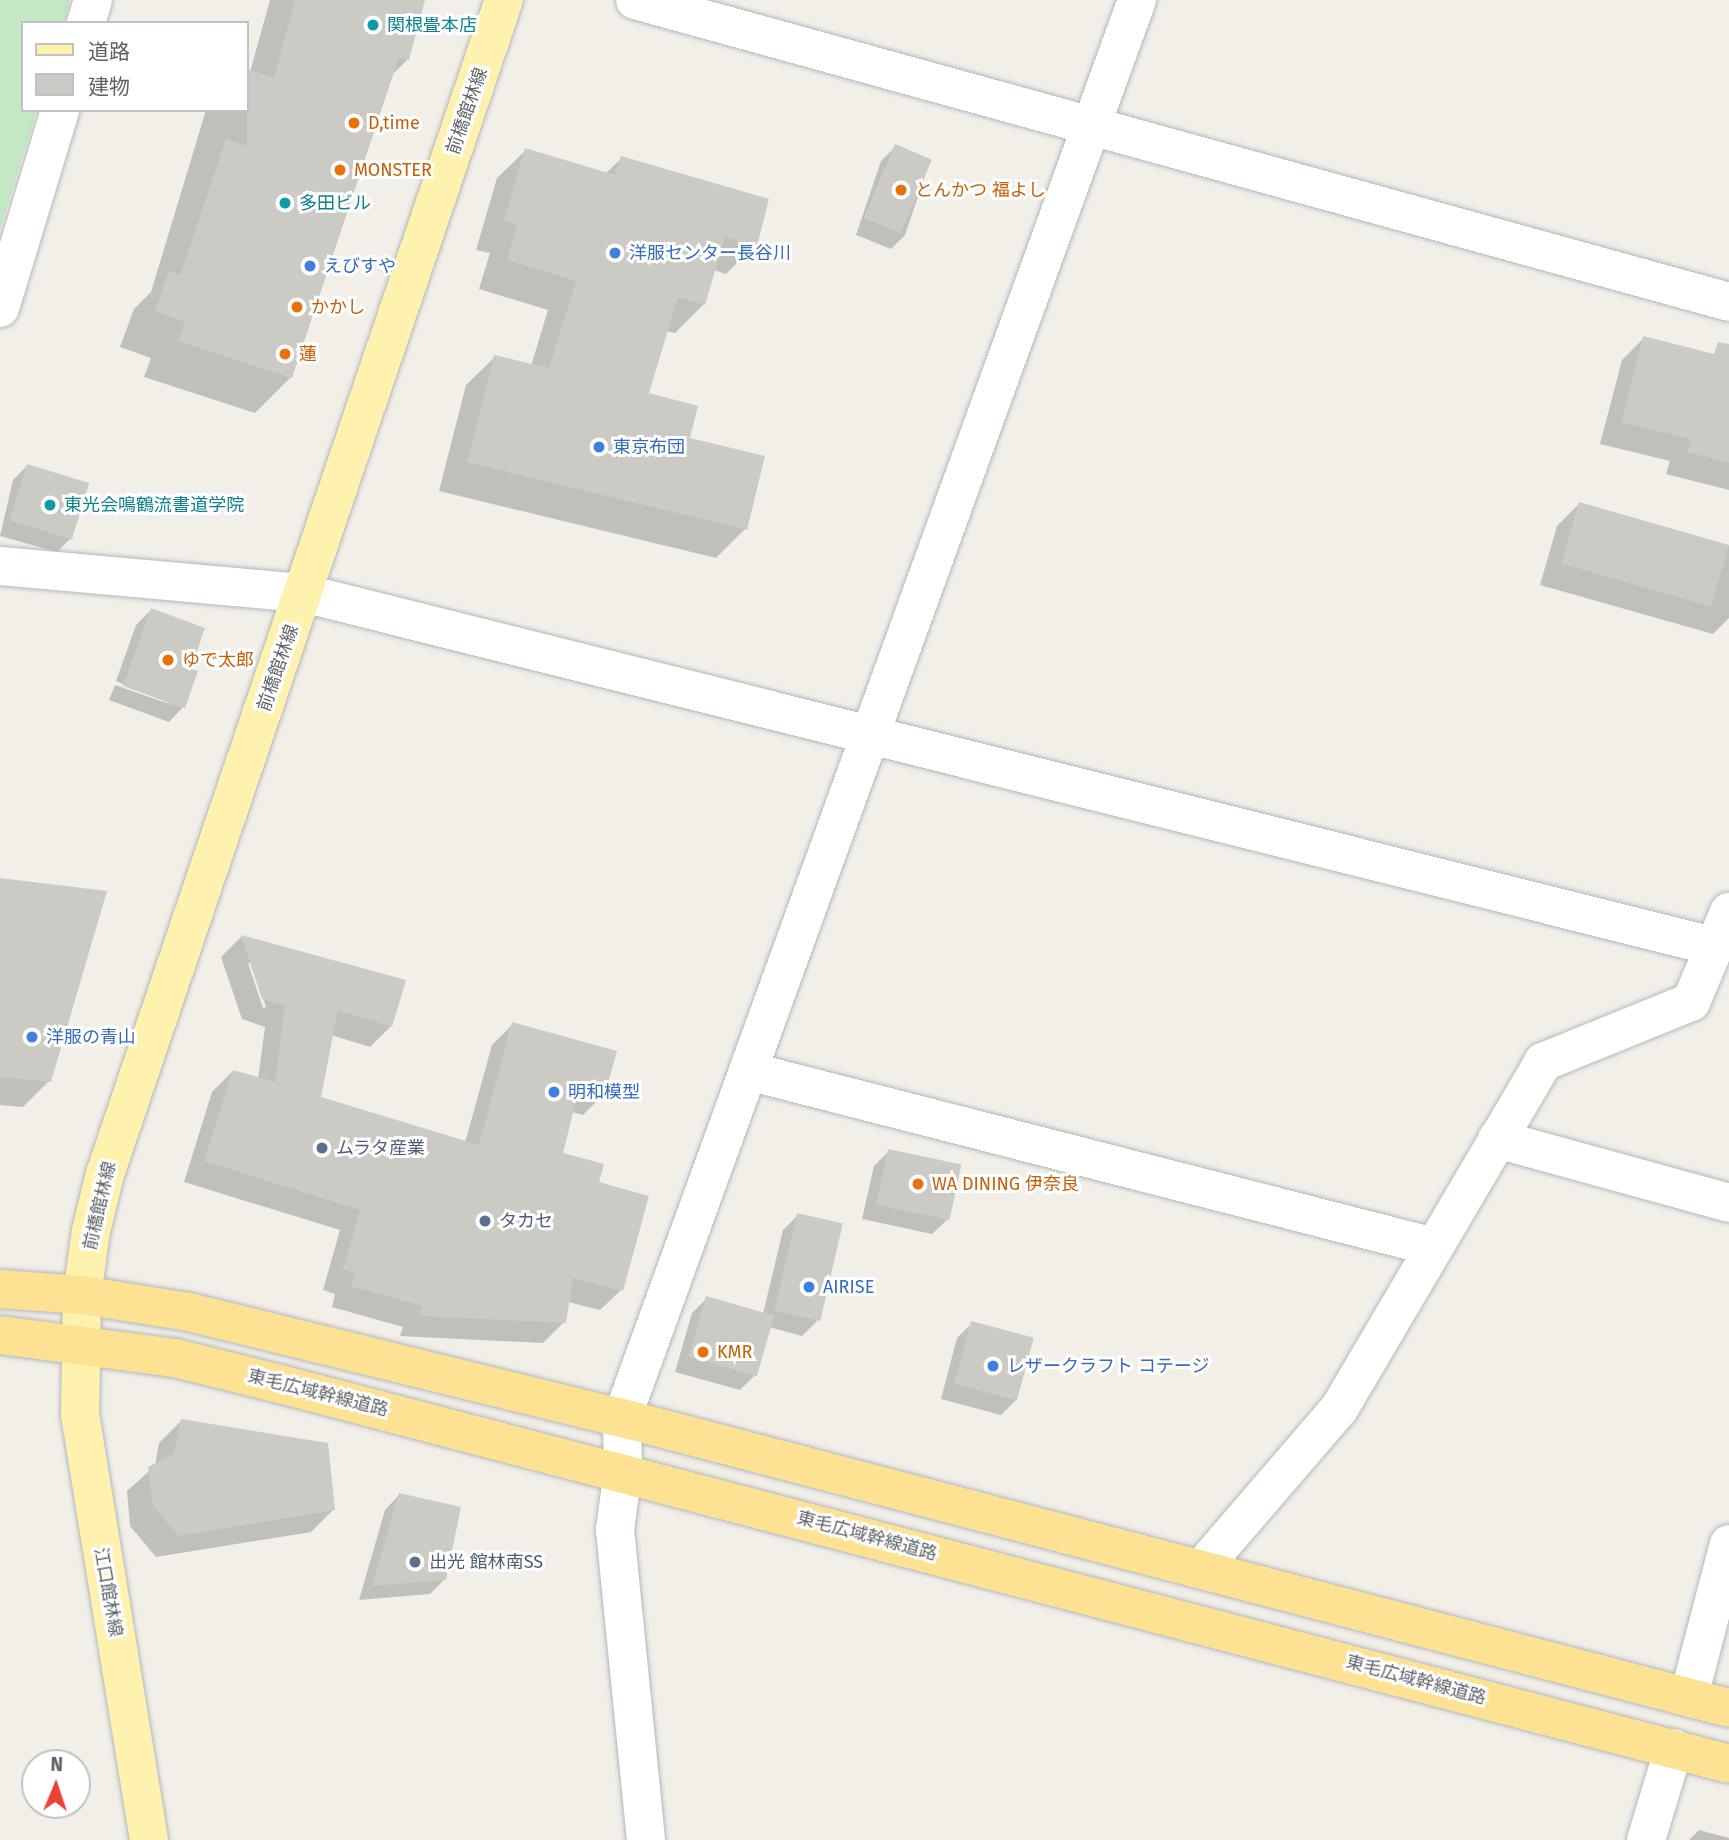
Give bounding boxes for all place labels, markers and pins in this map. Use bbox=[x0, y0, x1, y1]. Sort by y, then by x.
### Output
place label: 関根畳本店 bbox=[387, 14, 477, 36]
marker: 関根畳本店 bbox=[365, 17, 381, 33]
place label: D,time bbox=[368, 112, 420, 134]
marker: D,time bbox=[346, 115, 362, 131]
place label: MONSTER bbox=[354, 159, 432, 181]
marker: MONSTER bbox=[332, 162, 348, 178]
place label: とんかつ 福よし bbox=[915, 179, 1046, 201]
marker: とんかつ 福よし bbox=[893, 182, 909, 198]
place label: 多田ビル bbox=[299, 192, 371, 214]
marker: 多田ビル bbox=[277, 195, 293, 211]
place label: 洋服センター長谷川 bbox=[629, 242, 791, 264]
marker: 洋服センター長谷川 bbox=[607, 245, 623, 261]
place label: えびすや bbox=[324, 255, 396, 277]
marker: えびすや bbox=[302, 258, 318, 274]
place label: かかし bbox=[311, 296, 365, 318]
marker: かかし bbox=[289, 299, 305, 315]
place label: 蓮 bbox=[299, 343, 317, 365]
marker: 蓮 bbox=[277, 346, 293, 362]
place label: 東京布団 bbox=[613, 436, 685, 458]
marker: 東京布団 bbox=[591, 439, 607, 455]
place label: 東光会鳴鶴流書道学院 bbox=[64, 494, 244, 516]
marker: 東光会鳴鶴流書道学院 bbox=[42, 497, 58, 513]
place label: ゆで太郎 bbox=[182, 649, 254, 671]
marker: ゆで太郎 bbox=[160, 652, 176, 668]
place label: 洋服の青山 bbox=[46, 1026, 136, 1048]
marker: 洋服の青山 bbox=[24, 1029, 40, 1045]
place label: 明和模型 bbox=[568, 1081, 640, 1103]
marker: 明和模型 bbox=[546, 1084, 562, 1100]
place label: ムラタ産業 bbox=[336, 1137, 426, 1159]
marker: ムラタ産業 bbox=[314, 1140, 330, 1156]
place label: WA DINING 伊奈良 bbox=[932, 1173, 1079, 1195]
marker: WA DINING 伊奈良 bbox=[910, 1176, 926, 1192]
place label: タカセ bbox=[499, 1210, 553, 1232]
marker: タカセ bbox=[477, 1213, 493, 1229]
place label: AIRISE bbox=[823, 1276, 874, 1298]
marker: AIRISE bbox=[801, 1279, 817, 1295]
place label: KMR bbox=[717, 1341, 752, 1363]
marker: KMR bbox=[695, 1344, 711, 1360]
place label: レザークラフト コテージ bbox=[1007, 1355, 1210, 1377]
marker: レザークラフト コテージ bbox=[985, 1358, 1001, 1374]
place label: 出光 館林南SS bbox=[429, 1551, 543, 1573]
marker: 出光 館林南SS bbox=[407, 1554, 423, 1570]

